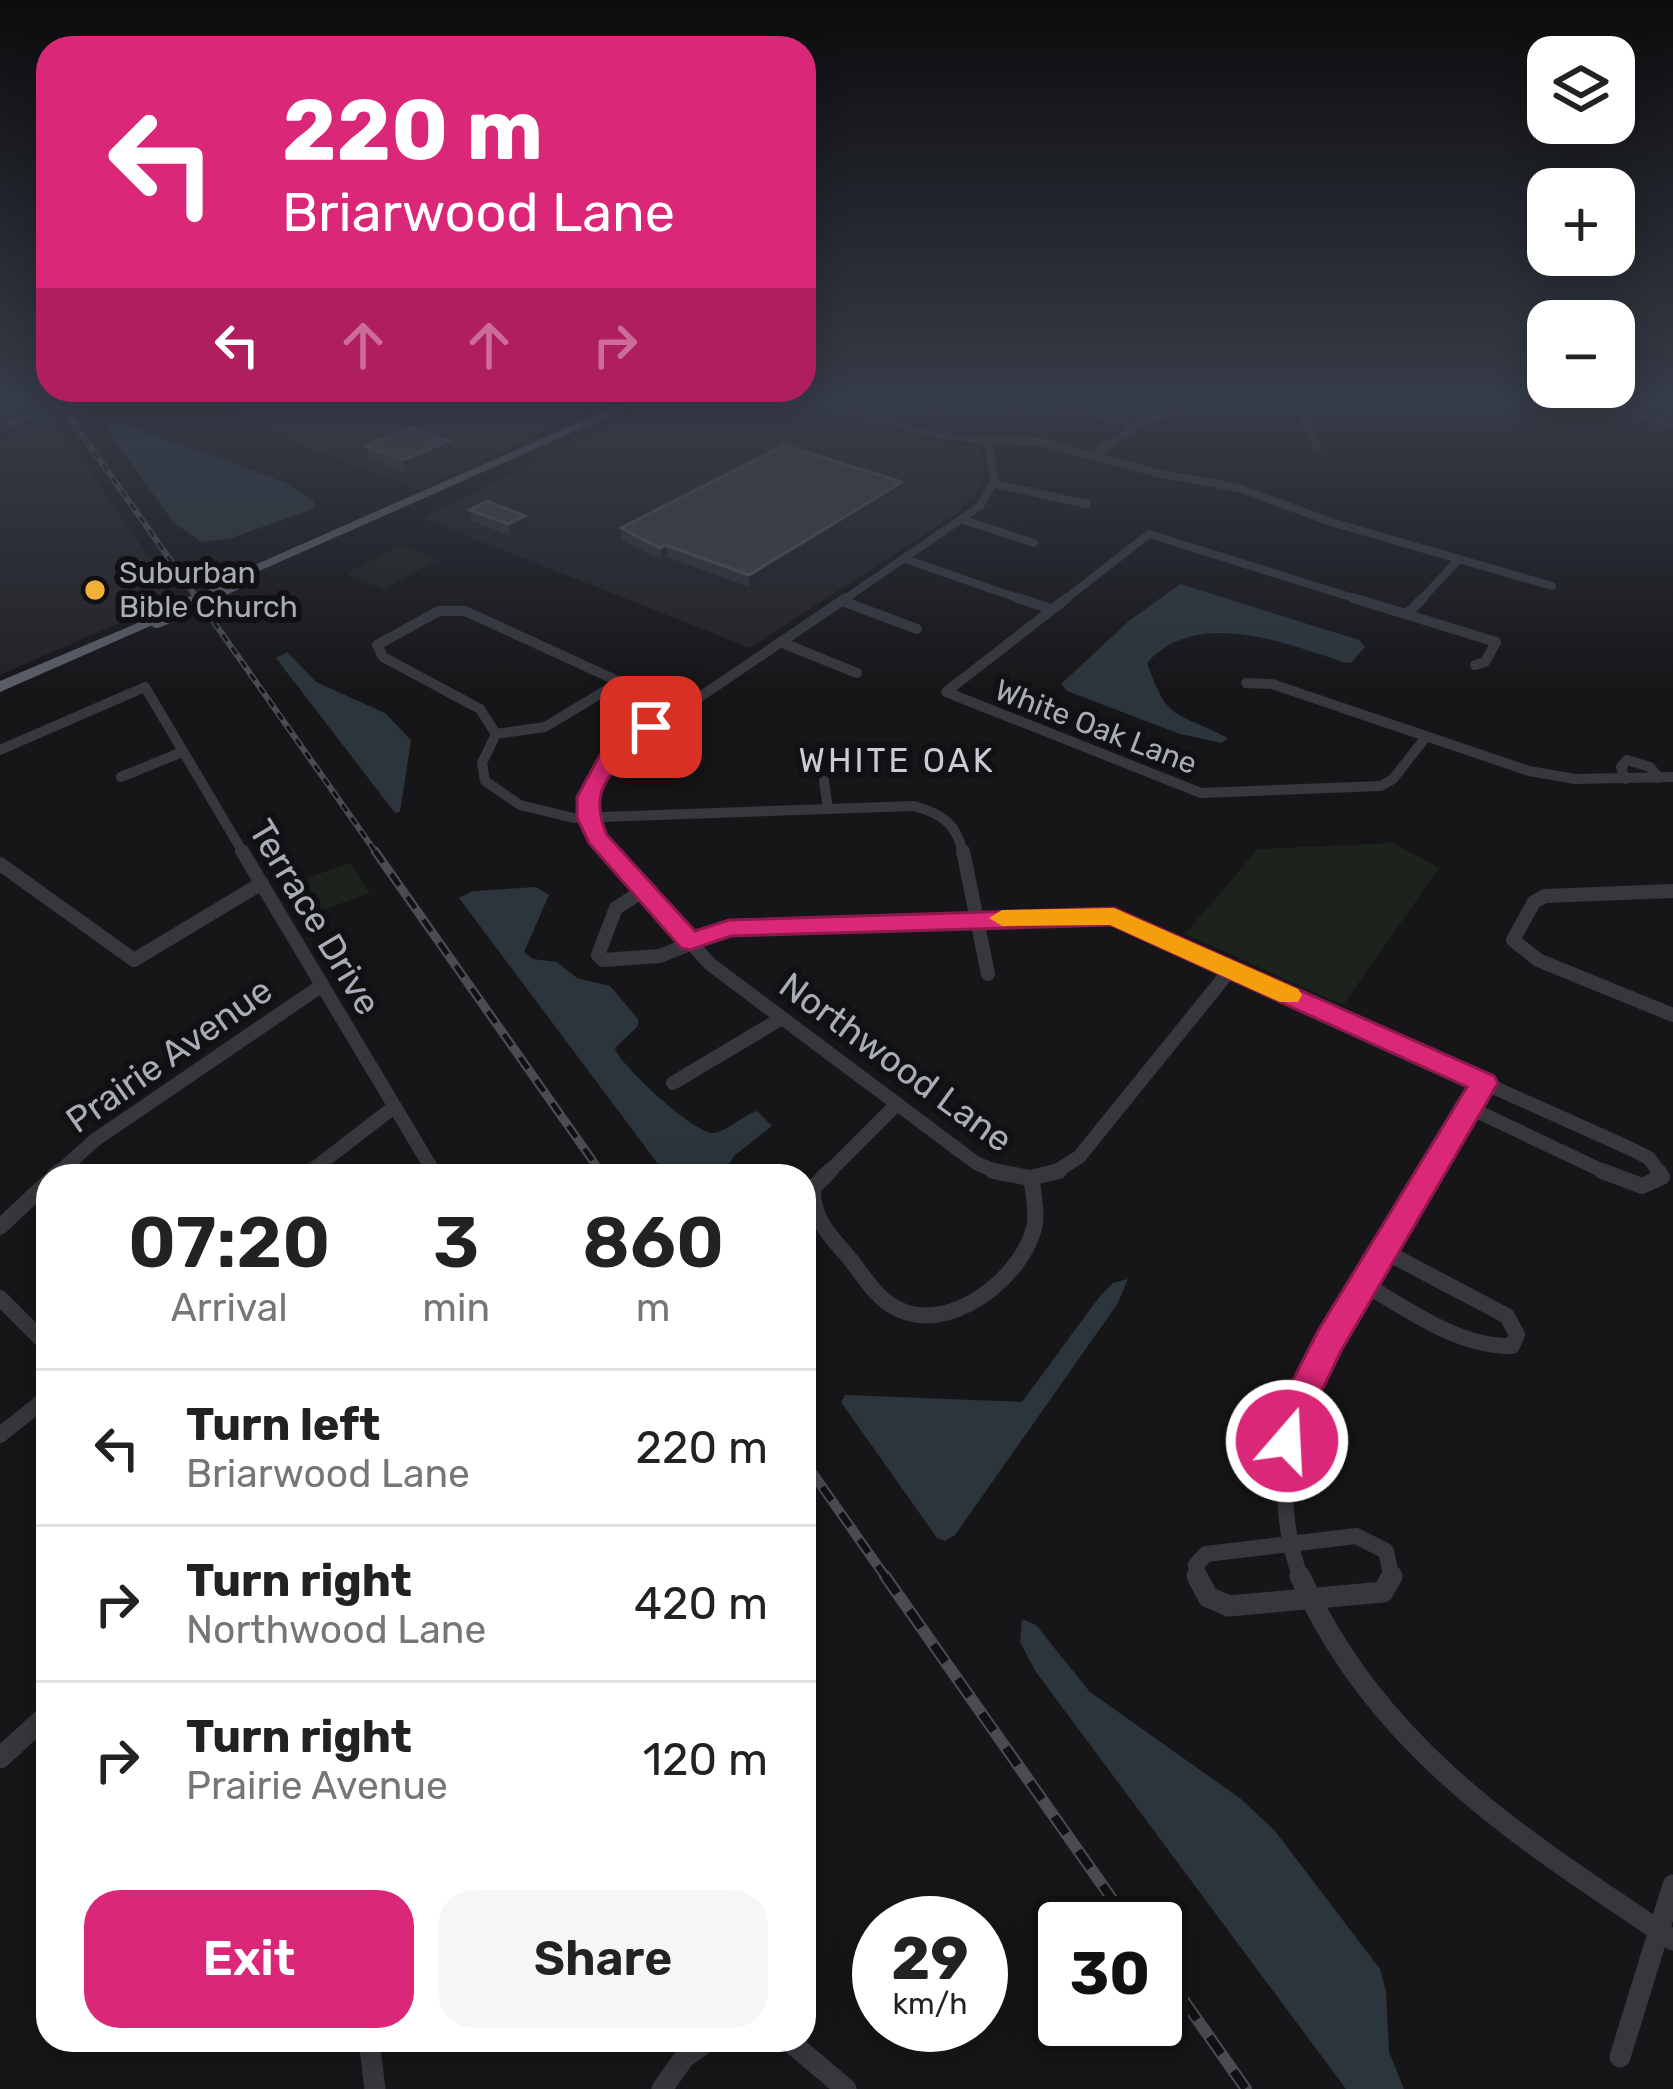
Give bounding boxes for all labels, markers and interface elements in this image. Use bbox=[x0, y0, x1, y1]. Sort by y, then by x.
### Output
map controls bbox=[1527, 36, 1635, 408]
button: layers bbox=[1527, 36, 1635, 144]
text: 220 m bbox=[282, 80, 543, 180]
icon: left bbox=[84, 84, 240, 240]
button: + bbox=[1527, 168, 1635, 276]
text: Briarwood Lane bbox=[282, 181, 675, 245]
button: − bbox=[1527, 300, 1635, 408]
icon: left bbox=[204, 312, 270, 378]
icon: ahead bbox=[330, 312, 396, 378]
icon: ahead bbox=[456, 312, 522, 378]
icon: right bbox=[582, 312, 648, 378]
place label: Suburban Bible Church bbox=[119, 555, 298, 625]
marker: Suburban Bible Church bbox=[82, 577, 108, 603]
street label: White Oak Lane bbox=[990, 672, 1202, 782]
pin bbox=[600, 676, 702, 778]
icon: arrive bbox=[618, 694, 684, 760]
district label: WHITE OAK bbox=[798, 741, 996, 780]
street label: Terrace Drive bbox=[240, 812, 390, 1022]
street label: Northwood Lane bbox=[771, 963, 1021, 1161]
street label: Prairie Avenue bbox=[58, 968, 280, 1142]
text: 07:20 bbox=[128, 1200, 330, 1285]
text: 3 bbox=[433, 1200, 479, 1285]
text: 860 bbox=[582, 1200, 724, 1285]
text: Arrival bbox=[171, 1285, 288, 1331]
text: min bbox=[422, 1285, 490, 1331]
text: m bbox=[636, 1285, 670, 1331]
position arrow bbox=[1224, 1378, 1350, 1504]
text: Turn left bbox=[186, 1398, 380, 1451]
icon: left bbox=[84, 1415, 150, 1481]
text: 220 m bbox=[636, 1421, 768, 1474]
text: Briarwood Lane bbox=[186, 1451, 470, 1497]
text: Turn right bbox=[186, 1554, 412, 1607]
icon: right bbox=[84, 1571, 150, 1637]
text: 420 m bbox=[634, 1577, 768, 1630]
text: Northwood Lane bbox=[186, 1607, 486, 1653]
text: Turn right bbox=[186, 1710, 412, 1763]
icon: right bbox=[84, 1727, 150, 1793]
text: 120 m bbox=[643, 1733, 768, 1786]
text: Prairie Avenue bbox=[186, 1763, 448, 1809]
button: Exit bbox=[84, 1890, 414, 2028]
button: Share bbox=[438, 1890, 768, 2028]
speed limit sign: 30 bbox=[1032, 1896, 1188, 2052]
text: 29 bbox=[891, 1923, 969, 1994]
text: km/h bbox=[893, 1986, 967, 2022]

